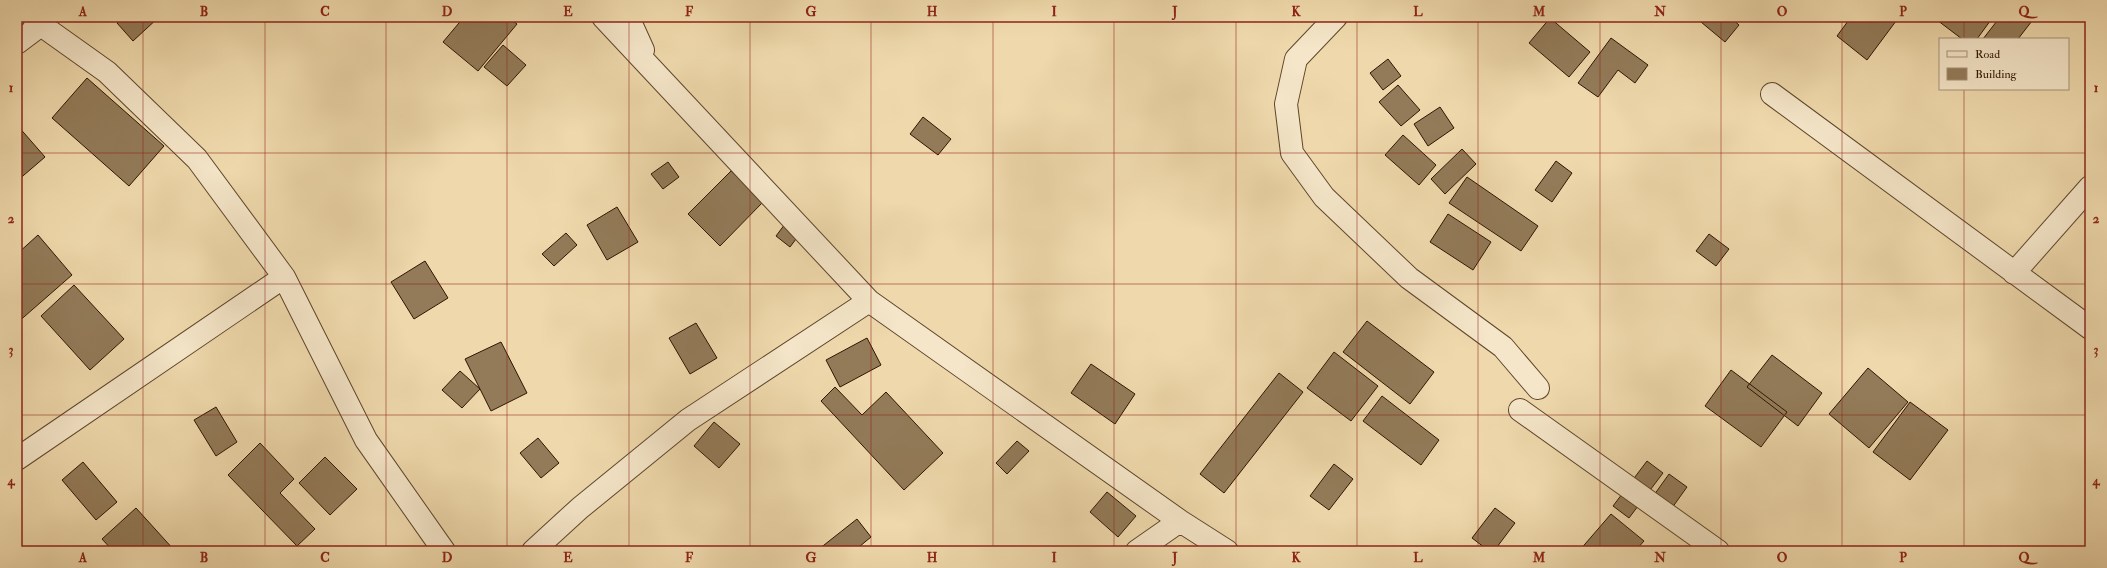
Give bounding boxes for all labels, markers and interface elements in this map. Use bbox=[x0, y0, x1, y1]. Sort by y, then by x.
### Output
text: A bbox=[78, 4, 88, 20]
text: B bbox=[200, 4, 208, 20]
text: C bbox=[320, 4, 330, 20]
text: D bbox=[442, 4, 453, 20]
text: E bbox=[563, 4, 573, 20]
text: F bbox=[685, 4, 694, 20]
text: G bbox=[806, 4, 817, 20]
text: H bbox=[927, 4, 938, 20]
text: I bbox=[1051, 4, 1057, 20]
text: J bbox=[1171, 4, 1178, 21]
text: K bbox=[1291, 4, 1301, 20]
text: L bbox=[1413, 4, 1423, 20]
text: M bbox=[1532, 4, 1546, 20]
text: N bbox=[1653, 4, 1666, 20]
text: O bbox=[1777, 4, 1788, 20]
text: P bbox=[1899, 4, 1907, 20]
text: Q bbox=[2019, 4, 2039, 20]
legend bbox=[1939, 38, 2069, 90]
text: Road bbox=[1975, 47, 2000, 62]
text: Building bbox=[1975, 67, 2018, 82]
text: 1 bbox=[9, 80, 14, 96]
text: 1 bbox=[2094, 80, 2099, 96]
text: 2 bbox=[8, 211, 15, 227]
text: 2 bbox=[2093, 211, 2100, 227]
text: 3 bbox=[9, 342, 14, 358]
text: 3 bbox=[2094, 342, 2099, 358]
text: 4 bbox=[6, 473, 15, 489]
text: 4 bbox=[2091, 473, 2100, 489]
text: A bbox=[78, 550, 88, 566]
text: B bbox=[200, 550, 208, 566]
text: C bbox=[320, 550, 330, 566]
text: D bbox=[442, 550, 453, 566]
text: E bbox=[563, 550, 573, 566]
text: F bbox=[685, 550, 694, 566]
text: G bbox=[806, 550, 817, 566]
text: H bbox=[927, 550, 938, 566]
text: I bbox=[1051, 550, 1057, 566]
text: J bbox=[1171, 550, 1178, 567]
text: K bbox=[1291, 550, 1301, 566]
text: L bbox=[1413, 550, 1423, 566]
text: M bbox=[1532, 550, 1546, 566]
text: N bbox=[1653, 550, 1666, 566]
text: O bbox=[1777, 550, 1788, 566]
text: P bbox=[1899, 550, 1907, 566]
text: Q bbox=[2019, 550, 2039, 566]

